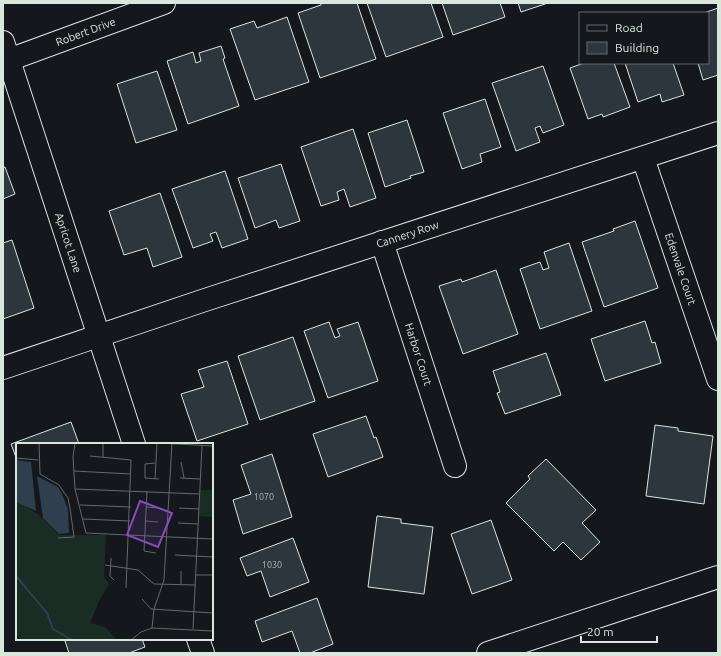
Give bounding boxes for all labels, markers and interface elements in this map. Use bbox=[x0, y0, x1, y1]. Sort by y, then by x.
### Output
legend bbox=[579, 12, 709, 64]
street label: Robert Drive bbox=[54, 15, 117, 48]
text: Road bbox=[615, 21, 643, 34]
text: Building bbox=[615, 41, 659, 54]
street label: Apricot Lane bbox=[53, 211, 84, 274]
street label: Cannery Row bbox=[375, 218, 441, 250]
street label: Edenvale Court bbox=[663, 231, 699, 307]
street label: Harbor Court bbox=[403, 321, 435, 388]
inset map bbox=[16, 443, 213, 640]
house number: 1070 bbox=[254, 492, 274, 502]
house number: 1030 bbox=[262, 560, 282, 570]
scale bar bbox=[581, 618, 657, 644]
text: 20 m bbox=[587, 625, 614, 638]

